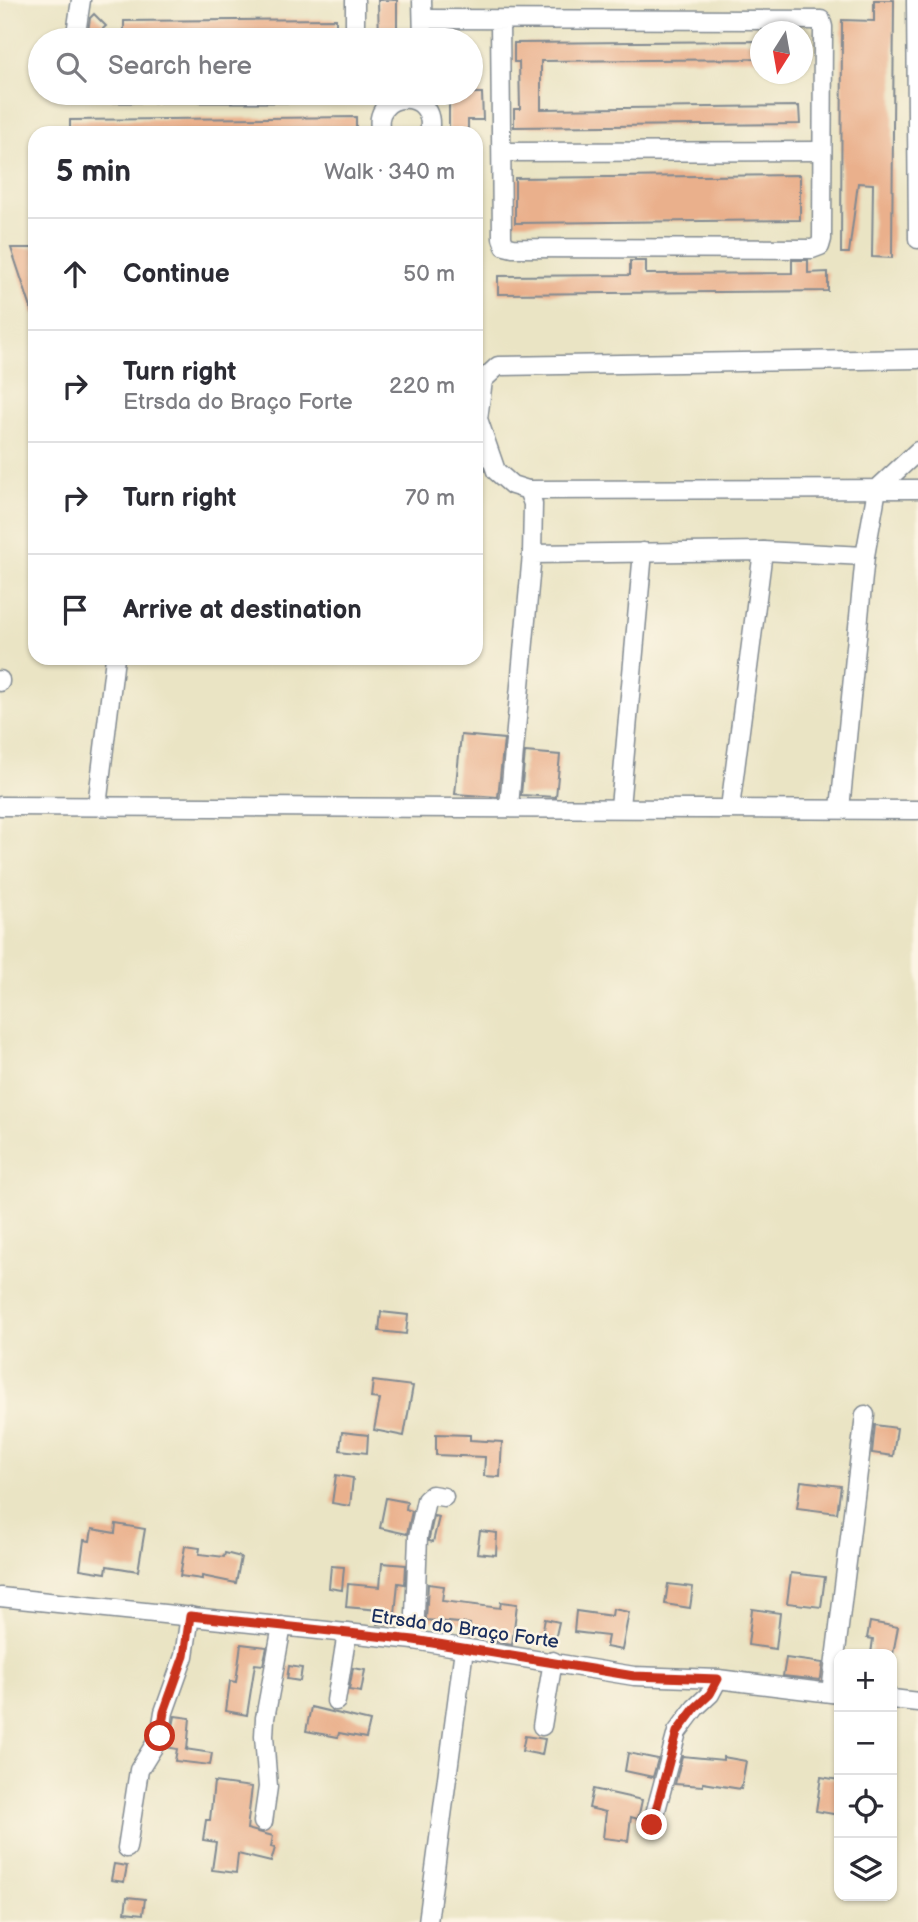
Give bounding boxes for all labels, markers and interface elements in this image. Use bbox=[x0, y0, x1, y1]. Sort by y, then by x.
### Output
north arrow bbox=[750, 21, 813, 84]
search box bbox=[28, 28, 483, 105]
icon: search bbox=[52, 48, 90, 86]
text: Search here bbox=[108, 51, 252, 82]
text: 5 min bbox=[56, 154, 131, 190]
text: Walk · 340 m bbox=[324, 158, 455, 186]
icon: ahead bbox=[56, 255, 94, 293]
text: Continue bbox=[123, 259, 230, 290]
text: 50 m bbox=[403, 260, 455, 288]
text: Turn right bbox=[123, 357, 236, 388]
icon: right bbox=[56, 367, 94, 405]
text: 220 m bbox=[389, 372, 455, 400]
text: Etrsda do Braço Forte bbox=[123, 388, 353, 416]
icon: right bbox=[56, 479, 94, 517]
text: Turn right bbox=[123, 483, 236, 514]
text: 70 m bbox=[405, 484, 455, 512]
icon: arrive bbox=[56, 591, 94, 629]
text: Arrive at destination bbox=[123, 595, 362, 626]
street label: Etrsda do Braço Forte bbox=[369, 1605, 560, 1654]
map controls bbox=[834, 1649, 897, 1901]
button: + bbox=[834, 1649, 897, 1712]
button: − bbox=[834, 1712, 897, 1775]
route start bbox=[144, 1720, 175, 1751]
button: locate bbox=[834, 1775, 897, 1838]
route end bbox=[636, 1809, 667, 1840]
button: layers bbox=[834, 1838, 897, 1901]

